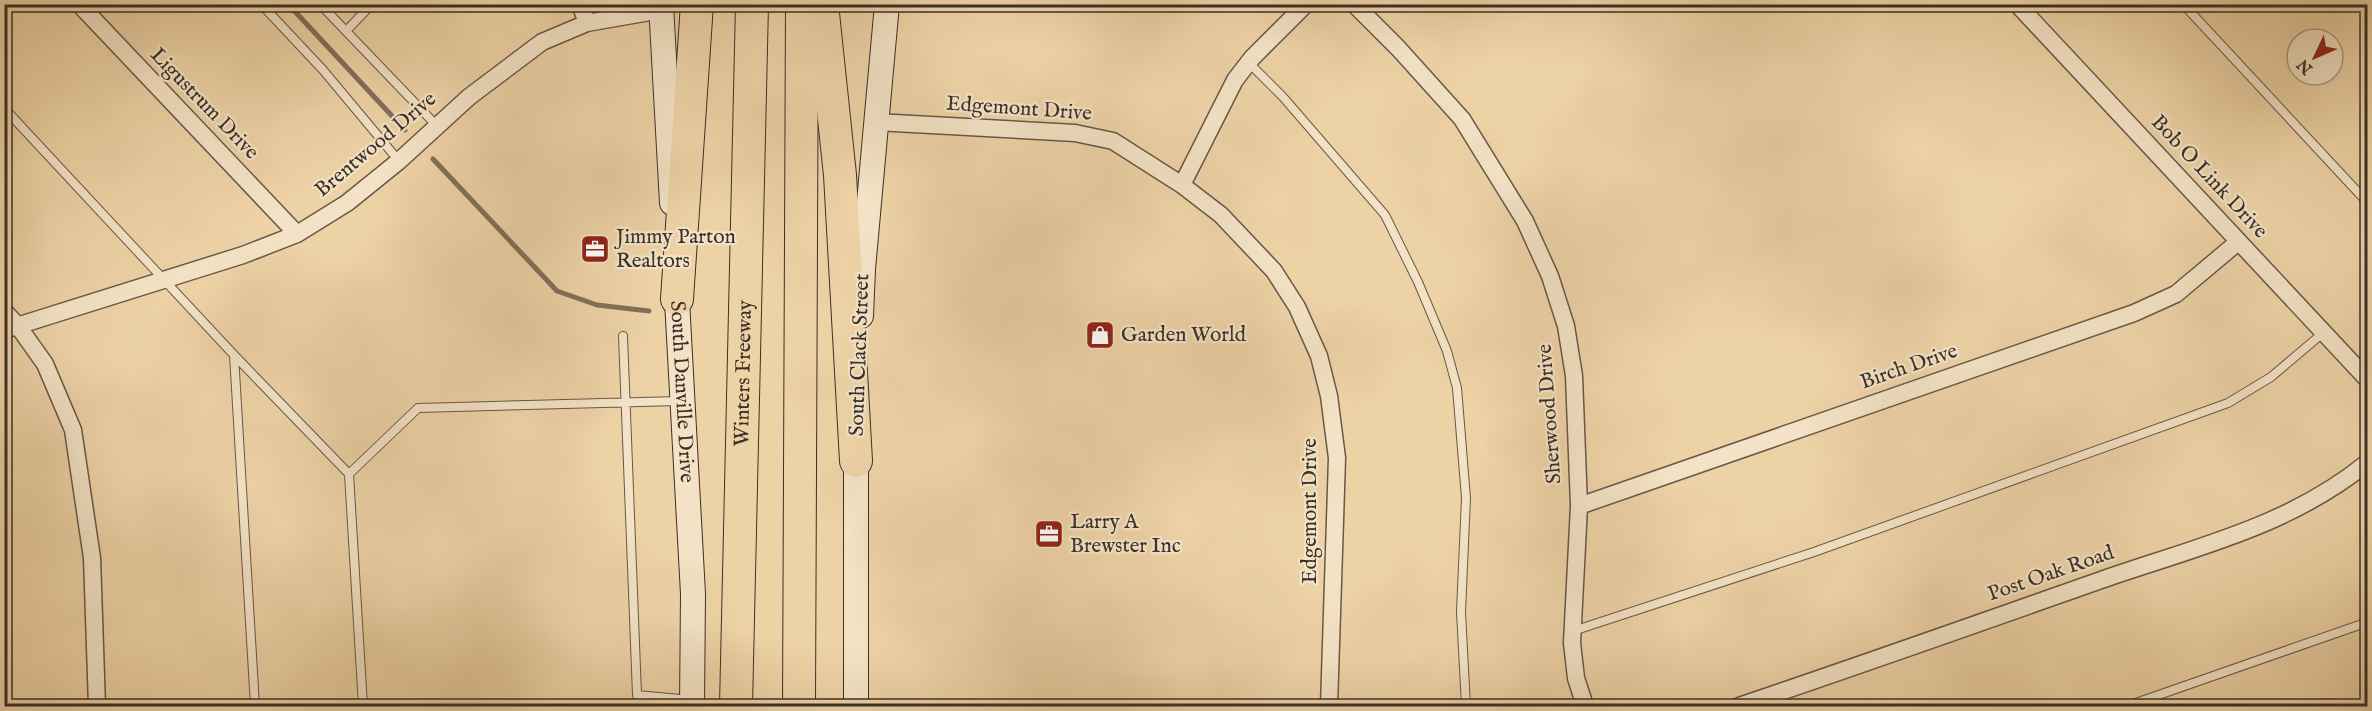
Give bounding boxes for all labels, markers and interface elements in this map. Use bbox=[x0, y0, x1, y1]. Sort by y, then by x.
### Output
north arrow bbox=[2285, 27, 2345, 87]
street label: Ligustrum Drive bbox=[144, 42, 265, 166]
text: N bbox=[2294, 54, 2318, 79]
street label: Brentwood Drive bbox=[310, 86, 443, 204]
street label: Edgemont Drive bbox=[945, 90, 1093, 128]
street label: Bob O Link Drive bbox=[2145, 109, 2274, 245]
place label: Jimmy Parton Realtors bbox=[614, 224, 736, 275]
office icon: Jimmy Parton Realtors bbox=[579, 233, 611, 265]
street label: South Clack Street bbox=[844, 273, 876, 437]
street label: Winters Freeway bbox=[728, 299, 759, 447]
street label: South Danville Drive bbox=[664, 300, 700, 484]
shop icon: Garden World bbox=[1084, 319, 1116, 351]
place label: Garden World bbox=[1121, 322, 1247, 349]
street label: Birch Drive bbox=[1857, 338, 1961, 396]
street label: Sherwood Drive bbox=[1532, 343, 1568, 485]
street label: Edgemont Drive bbox=[1297, 438, 1324, 584]
place label: Larry A Brewster Inc bbox=[1070, 509, 1181, 560]
office icon: Larry A Brewster Inc bbox=[1033, 518, 1065, 550]
street label: Post Oak Road bbox=[1984, 539, 2119, 608]

